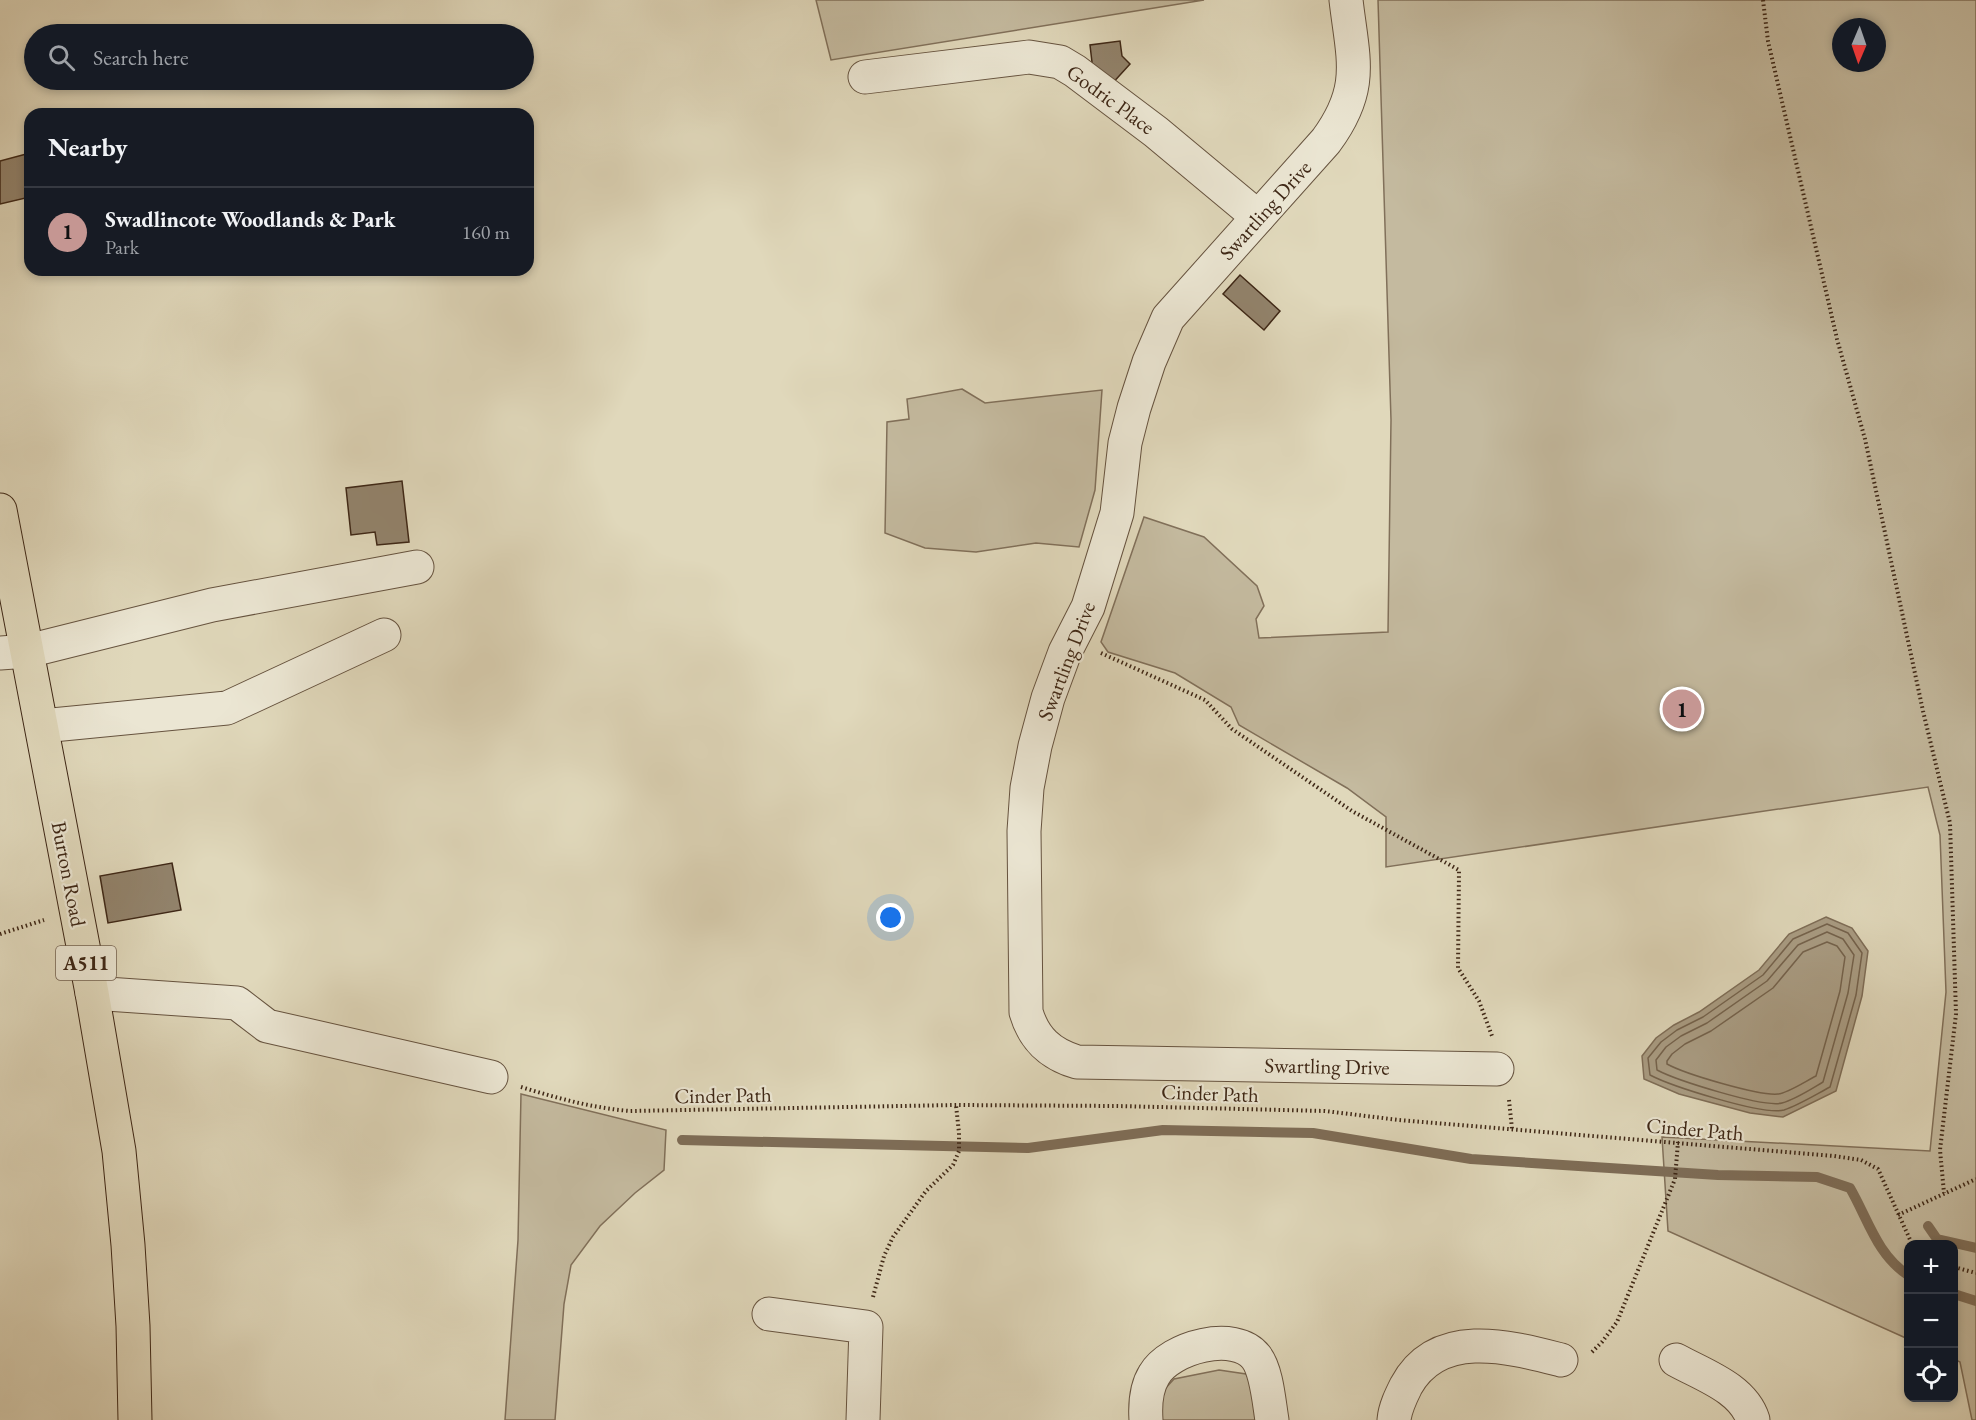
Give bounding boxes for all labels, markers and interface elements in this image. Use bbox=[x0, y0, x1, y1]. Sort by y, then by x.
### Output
north arrow bbox=[1832, 18, 1886, 72]
search box bbox=[24, 24, 534, 90]
icon: search bbox=[45, 41, 78, 74]
text: Search here bbox=[93, 43, 188, 72]
street label: Godric Place bbox=[1062, 58, 1160, 140]
text: Nearby bbox=[48, 130, 128, 164]
street label: Swartling Drive bbox=[1213, 154, 1317, 266]
text: Swadlincote Woodlands & Park bbox=[105, 205, 396, 234]
text: 1 bbox=[62, 219, 73, 245]
text: 160 m bbox=[462, 219, 510, 245]
text: Park bbox=[105, 234, 139, 260]
street label: Swartling Drive bbox=[1031, 598, 1101, 724]
pin: 1 bbox=[1662, 686, 1702, 732]
street label: Burton Road bbox=[46, 819, 92, 929]
your location bbox=[876, 903, 905, 932]
road number: A511 bbox=[56, 946, 116, 980]
street label: Swartling Drive bbox=[1264, 1051, 1390, 1081]
street label: Cinder Path bbox=[1161, 1078, 1259, 1108]
street label: Cinder Path bbox=[674, 1081, 772, 1109]
street label: Cinder Path bbox=[1645, 1111, 1745, 1147]
map controls bbox=[1904, 1240, 1958, 1402]
button: + bbox=[1904, 1240, 1958, 1294]
button: − bbox=[1904, 1294, 1958, 1348]
button: locate bbox=[1904, 1348, 1958, 1402]

